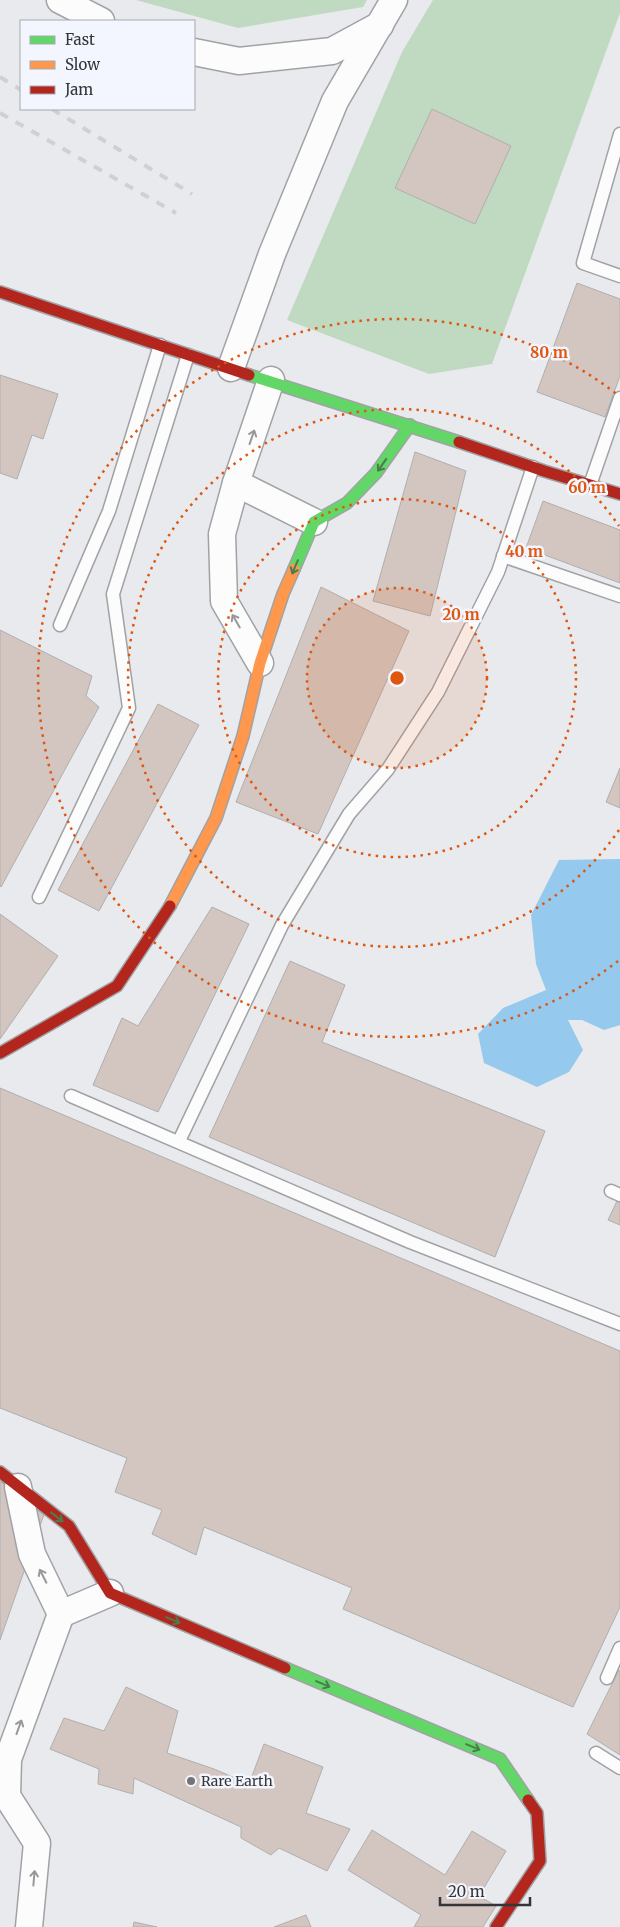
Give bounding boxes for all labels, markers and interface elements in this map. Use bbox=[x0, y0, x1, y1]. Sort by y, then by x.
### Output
legend bbox=[20, 20, 195, 110]
text: Fast bbox=[65, 30, 95, 49]
text: Slow bbox=[65, 55, 100, 74]
text: Jam bbox=[64, 80, 93, 99]
text: 80 m bbox=[530, 343, 568, 362]
one-way arrow bbox=[247, 429, 257, 445]
one-way arrow bbox=[377, 458, 387, 472]
text: 60 m bbox=[568, 478, 606, 497]
text: 40 m bbox=[505, 542, 543, 561]
one-way arrow bbox=[289, 559, 299, 574]
text: 20 m bbox=[442, 605, 480, 624]
one-way arrow bbox=[230, 615, 240, 629]
centre of rings bbox=[388, 669, 406, 687]
one-way arrow bbox=[50, 1512, 64, 1522]
one-way arrow bbox=[38, 1569, 48, 1584]
one-way arrow bbox=[165, 1616, 180, 1625]
one-way arrow bbox=[315, 1679, 330, 1689]
one-way arrow bbox=[15, 1720, 24, 1735]
one-way arrow bbox=[465, 1744, 480, 1753]
place label: Rare Earth bbox=[201, 1772, 273, 1790]
marker: Rare Earth bbox=[185, 1775, 197, 1787]
one-way arrow bbox=[29, 1871, 38, 1887]
scale bar bbox=[440, 1874, 530, 1906]
text: 20 m bbox=[448, 1882, 485, 1901]

